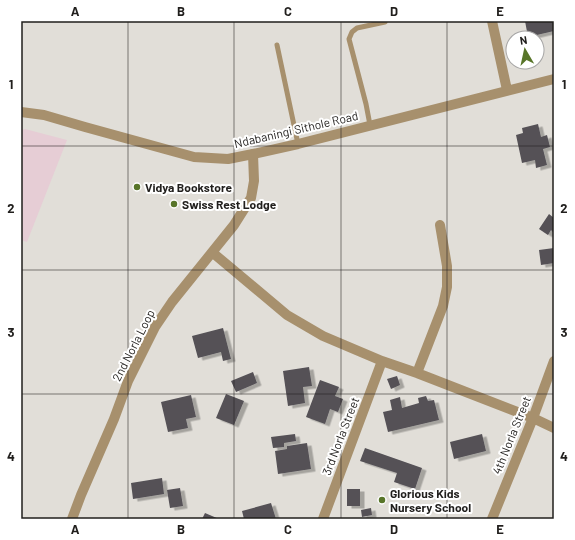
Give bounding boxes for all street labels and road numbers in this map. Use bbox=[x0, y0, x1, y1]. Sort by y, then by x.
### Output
street label: Ndabaningi Sithole Road bbox=[233, 108, 359, 150]
street label: 2nd Norla Loop bbox=[109, 307, 157, 383]
street label: 4th Norla Street bbox=[489, 394, 533, 476]
street label: 3rd Norla Street bbox=[319, 395, 361, 477]

